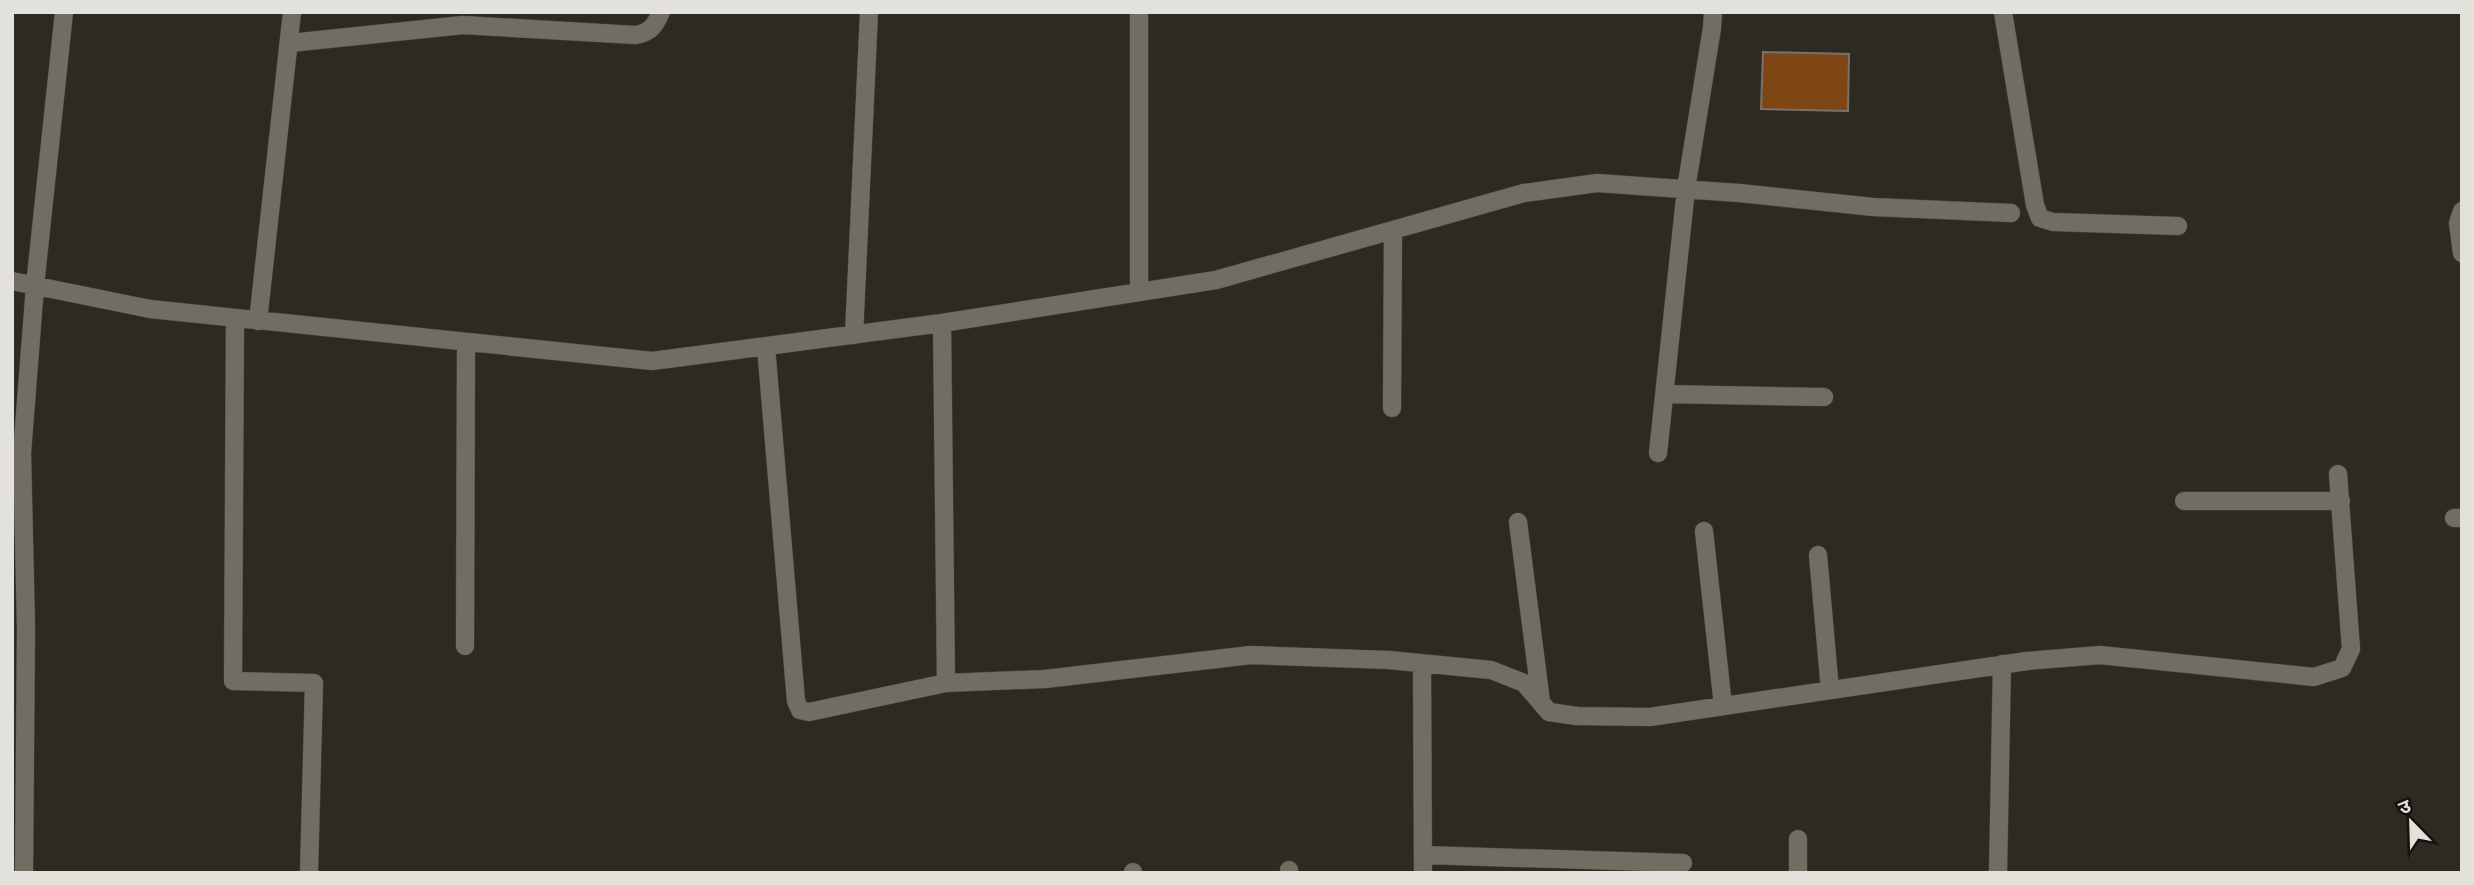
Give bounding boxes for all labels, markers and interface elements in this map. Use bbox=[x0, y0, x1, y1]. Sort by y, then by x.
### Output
north arrow bbox=[2376, 787, 2446, 857]
text: उ bbox=[2395, 793, 2415, 820]

